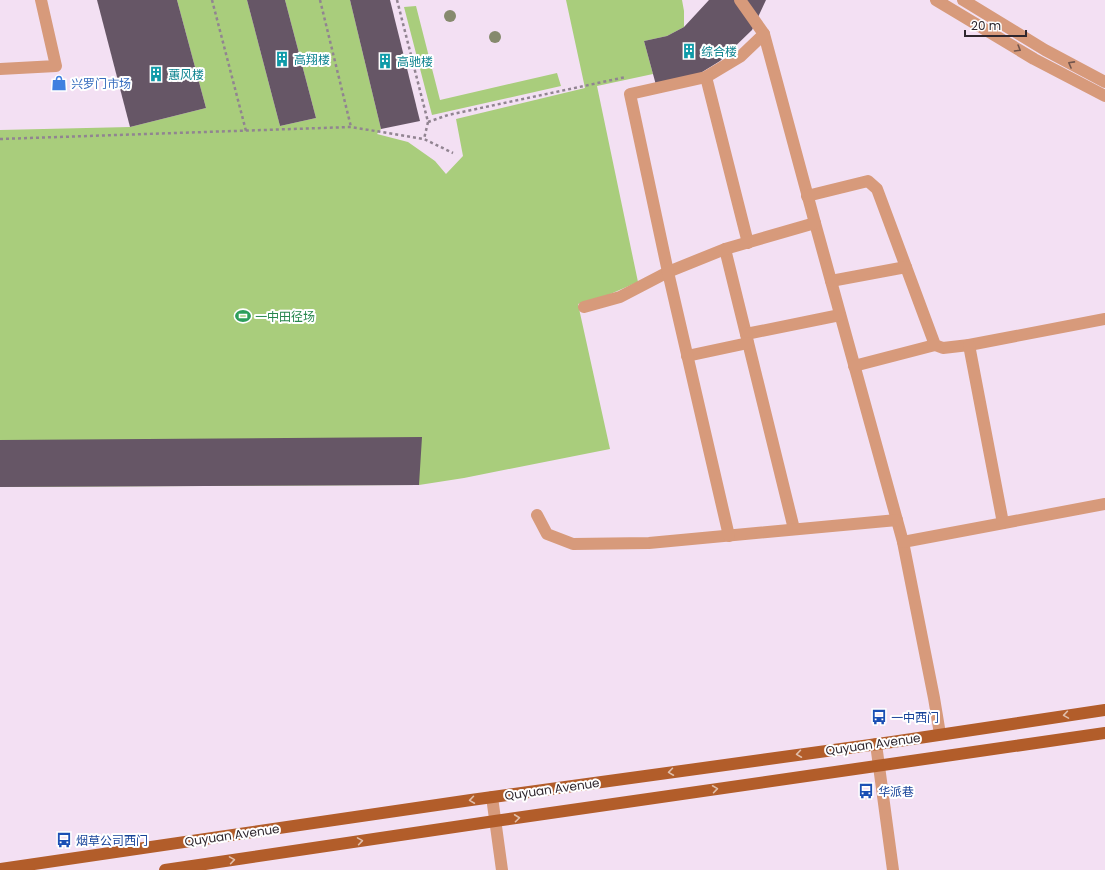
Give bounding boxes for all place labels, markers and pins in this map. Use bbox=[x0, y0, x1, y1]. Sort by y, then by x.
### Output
building icon: 综合楼 bbox=[680, 42, 698, 60]
place label: 综合楼 bbox=[701, 43, 737, 60]
building icon: 高翔楼 bbox=[273, 50, 291, 68]
place label: 高翔楼 bbox=[294, 51, 330, 68]
building icon: 高驰楼 bbox=[376, 52, 394, 70]
place label: 高驰楼 bbox=[397, 53, 433, 70]
building icon: 蕙风楼 bbox=[147, 65, 165, 83]
place label: 蕙风楼 bbox=[168, 66, 204, 83]
shop icon: 兴罗门市场 bbox=[50, 74, 68, 92]
place label: 兴罗门市场 bbox=[71, 75, 131, 92]
sports icon: 一中田径场 bbox=[234, 307, 252, 325]
place label: 一中田径场 bbox=[255, 308, 315, 325]
bus stop icon: 一中西门 bbox=[870, 708, 888, 726]
place label: 一中西门 bbox=[891, 709, 939, 726]
bus stop icon: 华派巷 bbox=[857, 782, 875, 800]
place label: 华派巷 bbox=[878, 783, 914, 800]
bus stop icon: 烟草公司西门 bbox=[55, 831, 73, 849]
place label: 烟草公司西门 bbox=[76, 832, 148, 849]

